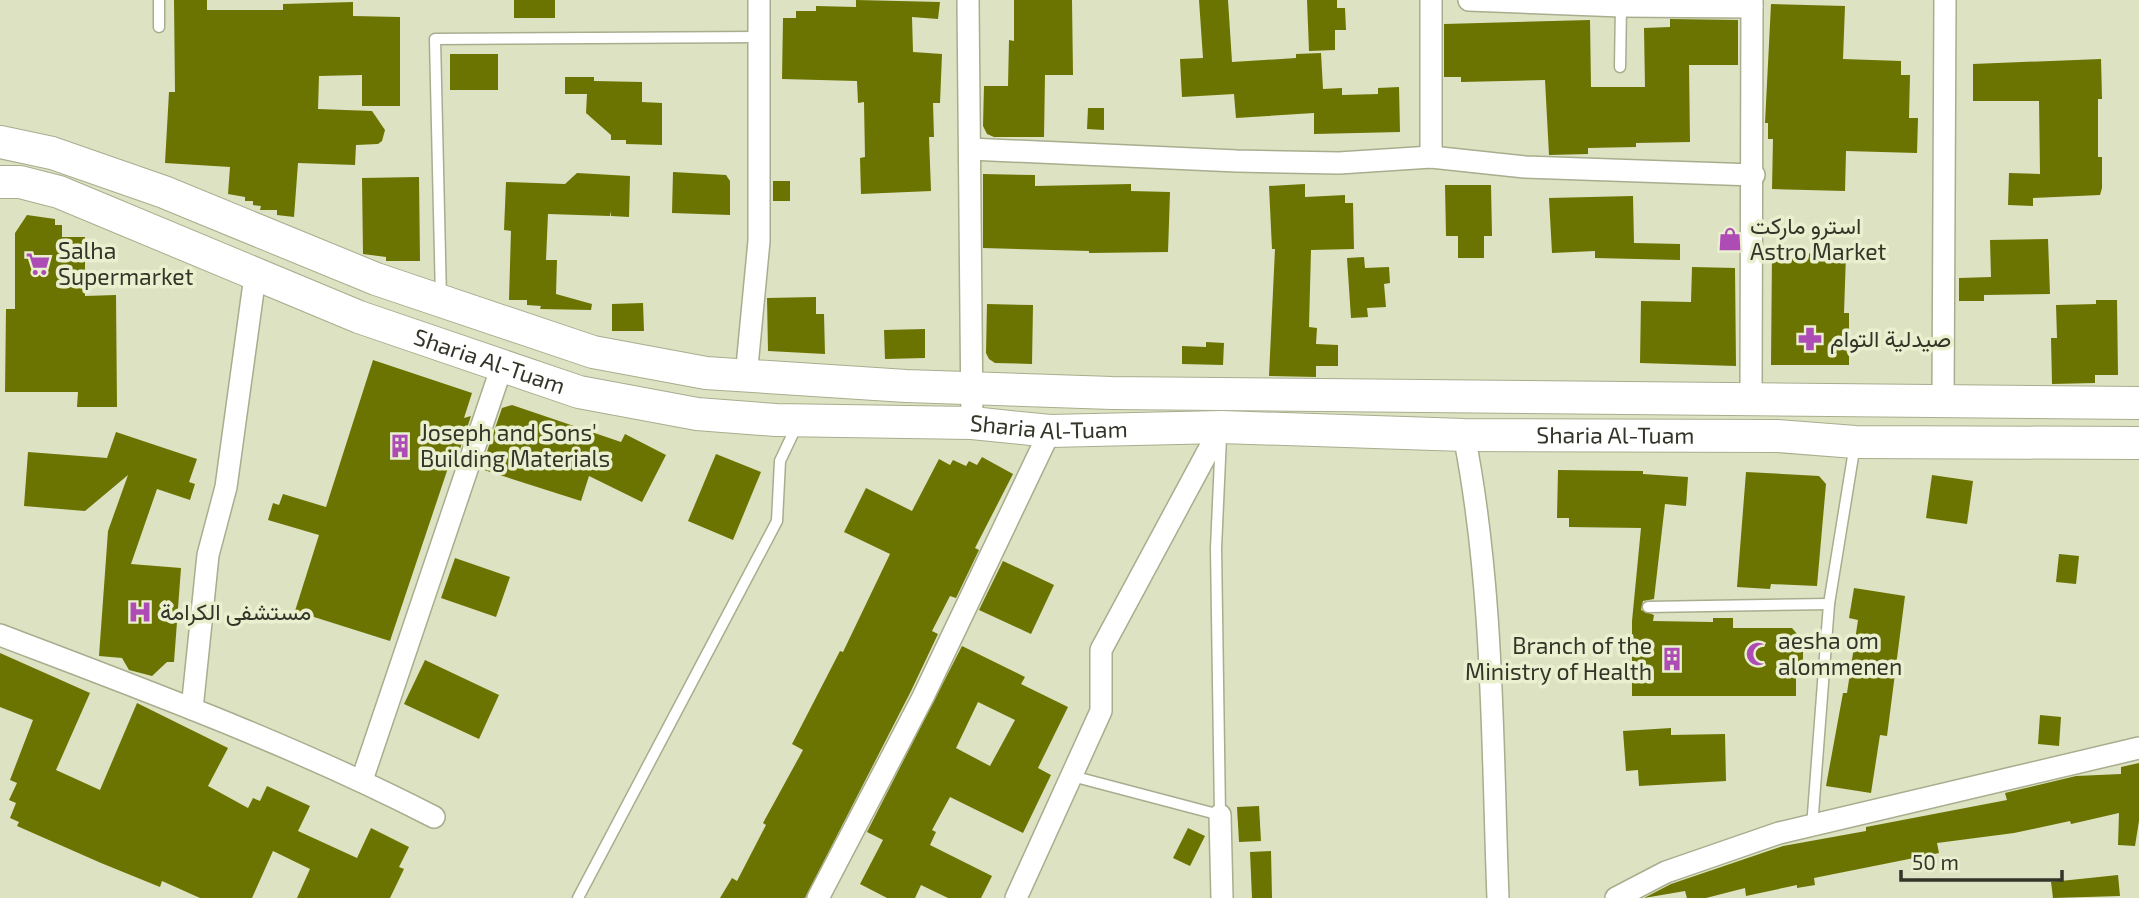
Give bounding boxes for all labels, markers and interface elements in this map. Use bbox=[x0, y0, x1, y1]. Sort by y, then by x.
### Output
place label: استرو ماركت Astro Market bbox=[1750, 211, 1887, 265]
shop icon: استرو ماركت Astro Market bbox=[1716, 225, 1744, 253]
place label: Salha Supermarket bbox=[58, 236, 194, 290]
supermarket icon: Salha Supermarket bbox=[24, 250, 52, 278]
street label: Sharia Al-Tuam bbox=[410, 322, 569, 399]
place label: صيدلية التوام bbox=[1830, 324, 1951, 354]
pharmacy icon: صيدلية التوام bbox=[1796, 325, 1824, 353]
street label: Sharia Al-Tuam bbox=[969, 408, 1128, 445]
place label: Joseph and Sons' Building Materials bbox=[420, 418, 610, 472]
street label: Sharia Al-Tuam bbox=[1536, 420, 1695, 449]
building icon: Joseph and Sons' Building Materials bbox=[386, 432, 414, 460]
place label: مستشفى الكرامة bbox=[160, 597, 311, 627]
hospital icon: مستشفى الكرامة bbox=[126, 598, 154, 626]
place label: aesha om alommenen bbox=[1778, 626, 1902, 680]
place label: Branch of the Ministry of Health bbox=[1465, 631, 1652, 685]
mosque icon: aesha om alommenen bbox=[1744, 640, 1772, 668]
building icon: Branch of the Ministry of Health bbox=[1658, 645, 1686, 673]
scale bar bbox=[1901, 838, 2062, 882]
text: 50 m bbox=[1912, 849, 1959, 874]

